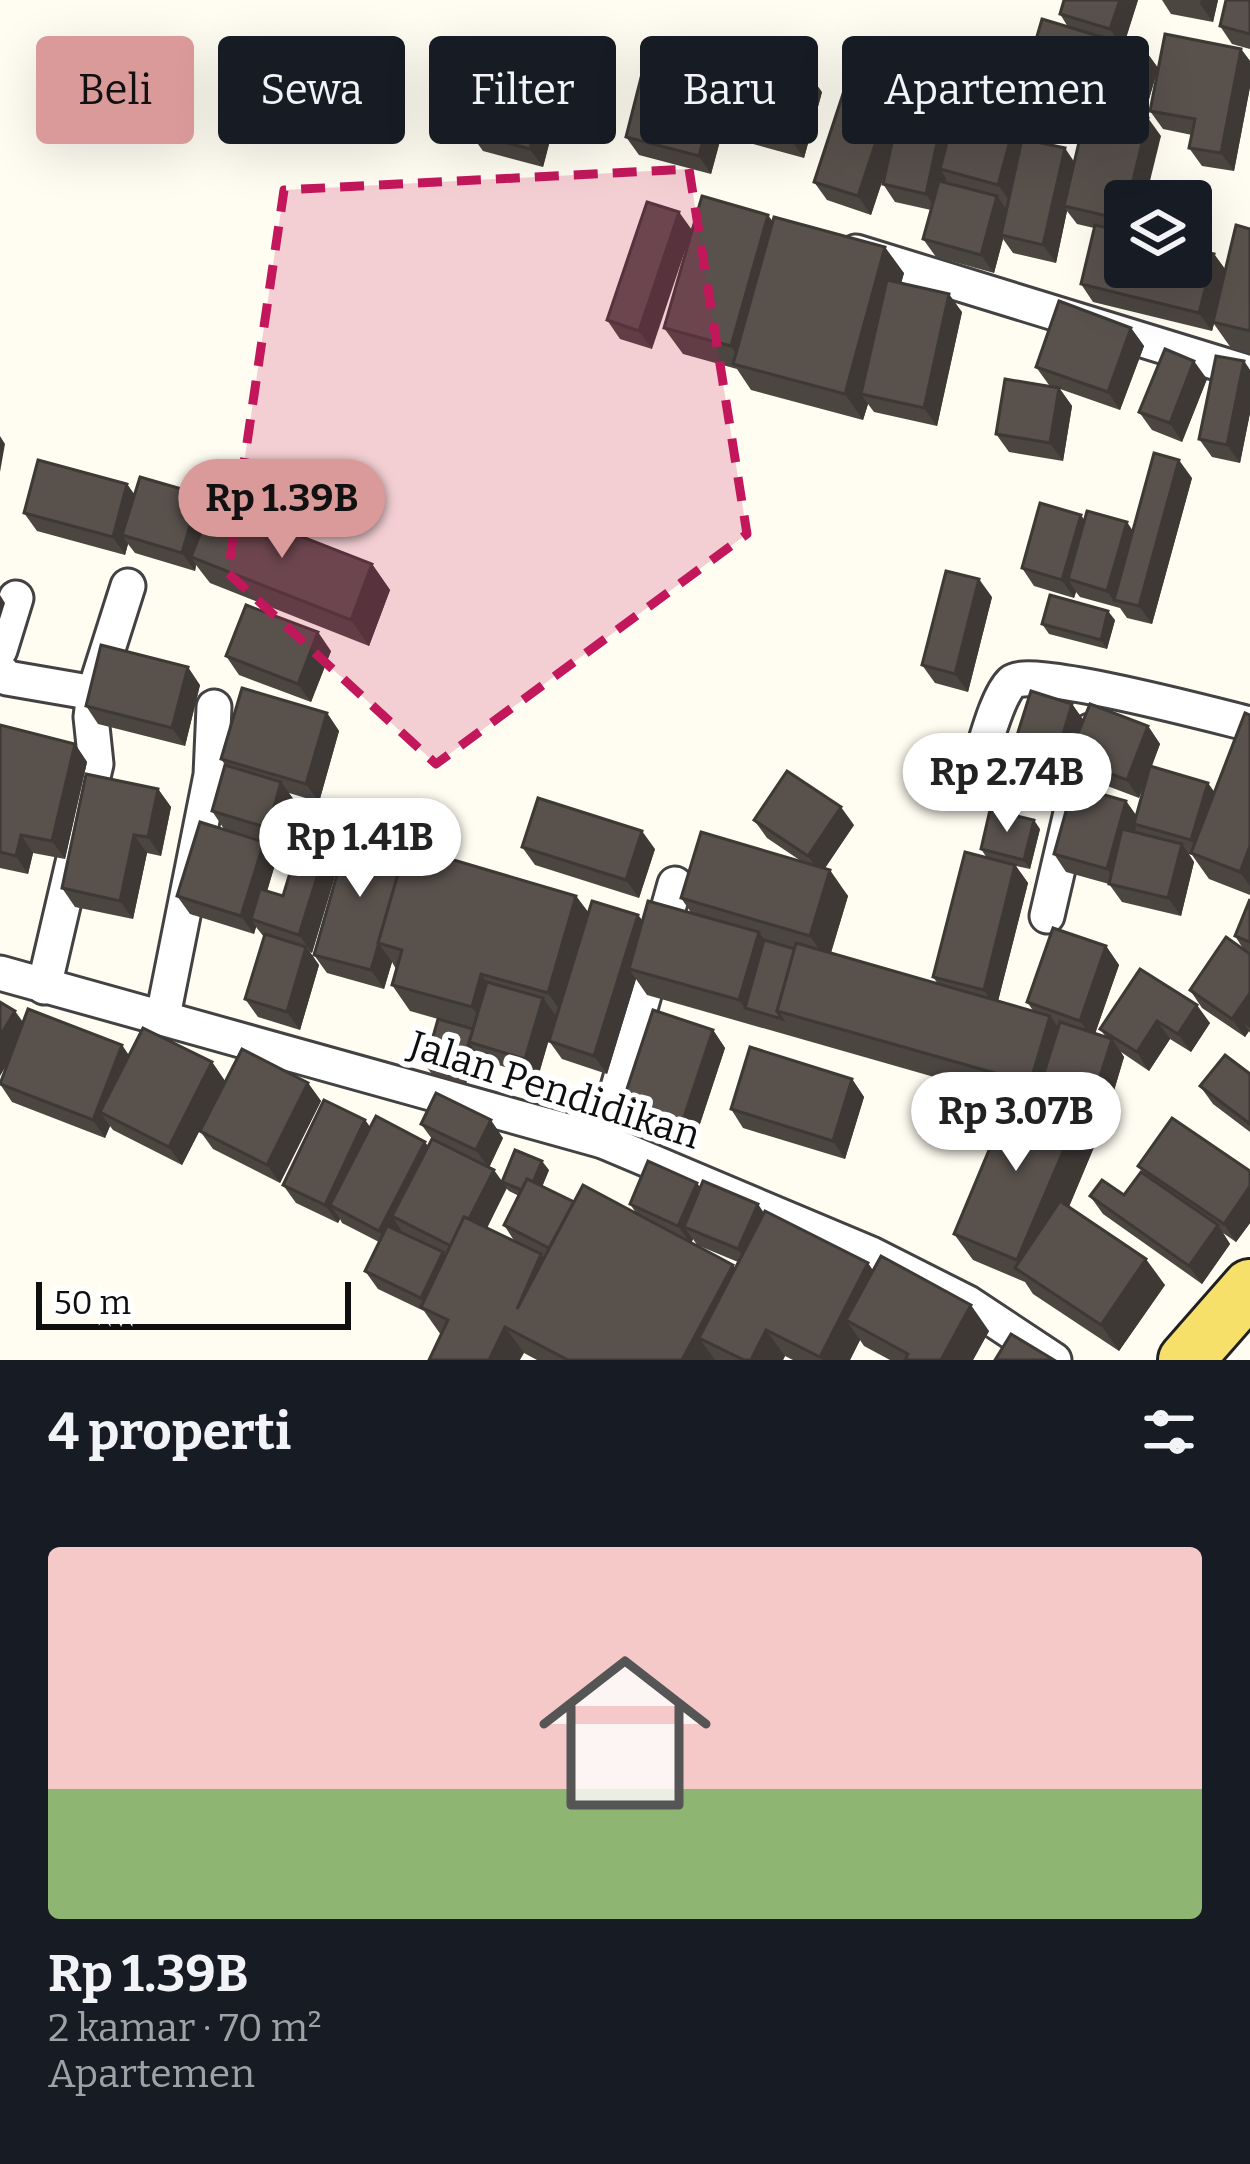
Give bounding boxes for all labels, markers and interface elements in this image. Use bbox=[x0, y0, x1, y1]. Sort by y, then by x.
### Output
chip: Beli bbox=[36, 36, 194, 144]
chip: Sewa bbox=[218, 36, 405, 144]
chip: Filter bbox=[429, 36, 616, 144]
chip: Baru bbox=[640, 36, 818, 144]
chip: Apartemen bbox=[842, 36, 1149, 144]
map controls bbox=[1104, 180, 1212, 288]
button: layers bbox=[1104, 180, 1212, 288]
pin: Rp 1.39B bbox=[158, 459, 406, 561]
text: Rp 1.39B bbox=[205, 475, 359, 521]
pin: Rp 2.74B bbox=[883, 733, 1131, 835]
text: Rp 2.74B bbox=[930, 749, 1084, 795]
pin: Rp 1.41B bbox=[236, 798, 484, 900]
text: Rp 1.41B bbox=[286, 814, 434, 860]
street label: Jalan Pendidikan bbox=[403, 1021, 706, 1159]
pin: Rp 3.07B bbox=[892, 1072, 1140, 1174]
text: Rp 3.07B bbox=[938, 1088, 1094, 1134]
scale bar bbox=[36, 1276, 351, 1329]
text: 50 m bbox=[54, 1283, 131, 1323]
icon: filters bbox=[1136, 1399, 1202, 1465]
text: 4 properti bbox=[48, 1401, 291, 1463]
icon: home bbox=[517, 1625, 733, 1841]
text: Rp 1.39B bbox=[48, 1943, 249, 2005]
text: 2 kamar · 70 m² bbox=[48, 2005, 322, 2051]
text: Apartemen bbox=[48, 2051, 255, 2097]

